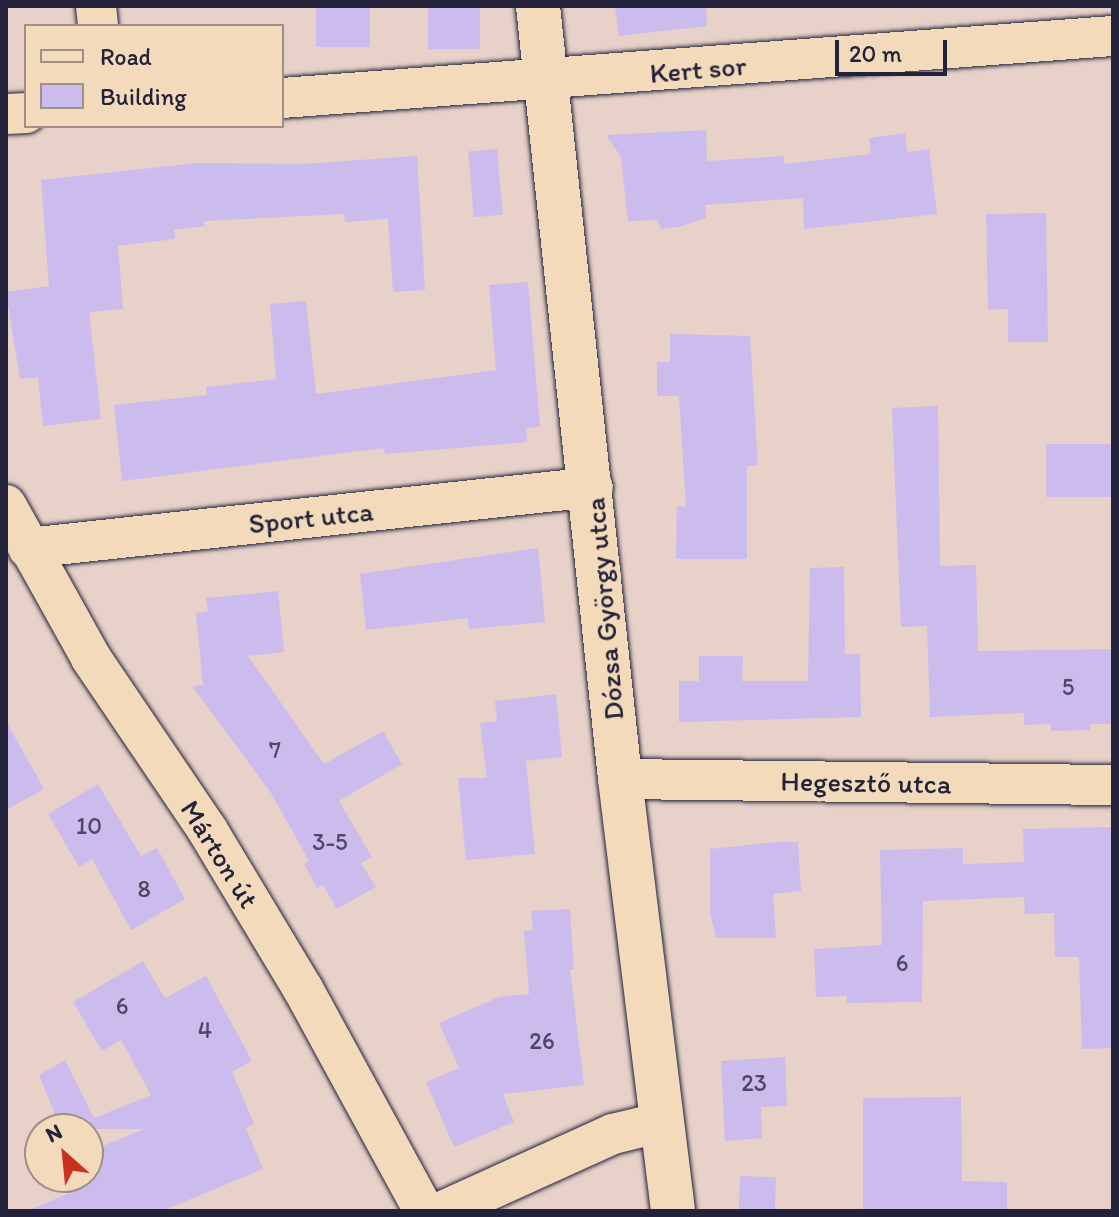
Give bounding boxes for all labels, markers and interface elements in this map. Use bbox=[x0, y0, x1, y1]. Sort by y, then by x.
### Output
legend bbox=[24, 24, 284, 128]
scale bar bbox=[839, 24, 951, 74]
text: 20 m bbox=[849, 39, 902, 68]
text: Road bbox=[100, 42, 152, 71]
street label: Kert sor bbox=[649, 48, 747, 90]
text: Building bbox=[100, 82, 187, 111]
street label: Sport utca bbox=[247, 494, 375, 540]
street label: Dózsa György utca bbox=[578, 497, 630, 721]
house number: 5 bbox=[1062, 673, 1074, 701]
house number: 7 bbox=[269, 736, 281, 764]
street label: Hegesztő utca bbox=[781, 764, 951, 800]
street label: Márton út bbox=[174, 794, 266, 914]
house number: 10 bbox=[76, 812, 102, 840]
house number: 3-5 bbox=[312, 828, 348, 856]
house number: 8 bbox=[137, 875, 151, 903]
house number: 6 bbox=[896, 949, 908, 977]
house number: 6 bbox=[116, 992, 128, 1020]
house number: 4 bbox=[198, 1016, 212, 1044]
house number: 26 bbox=[529, 1027, 555, 1055]
house number: 23 bbox=[741, 1069, 767, 1097]
north arrow bbox=[24, 1113, 104, 1193]
text: N bbox=[41, 1118, 67, 1148]

